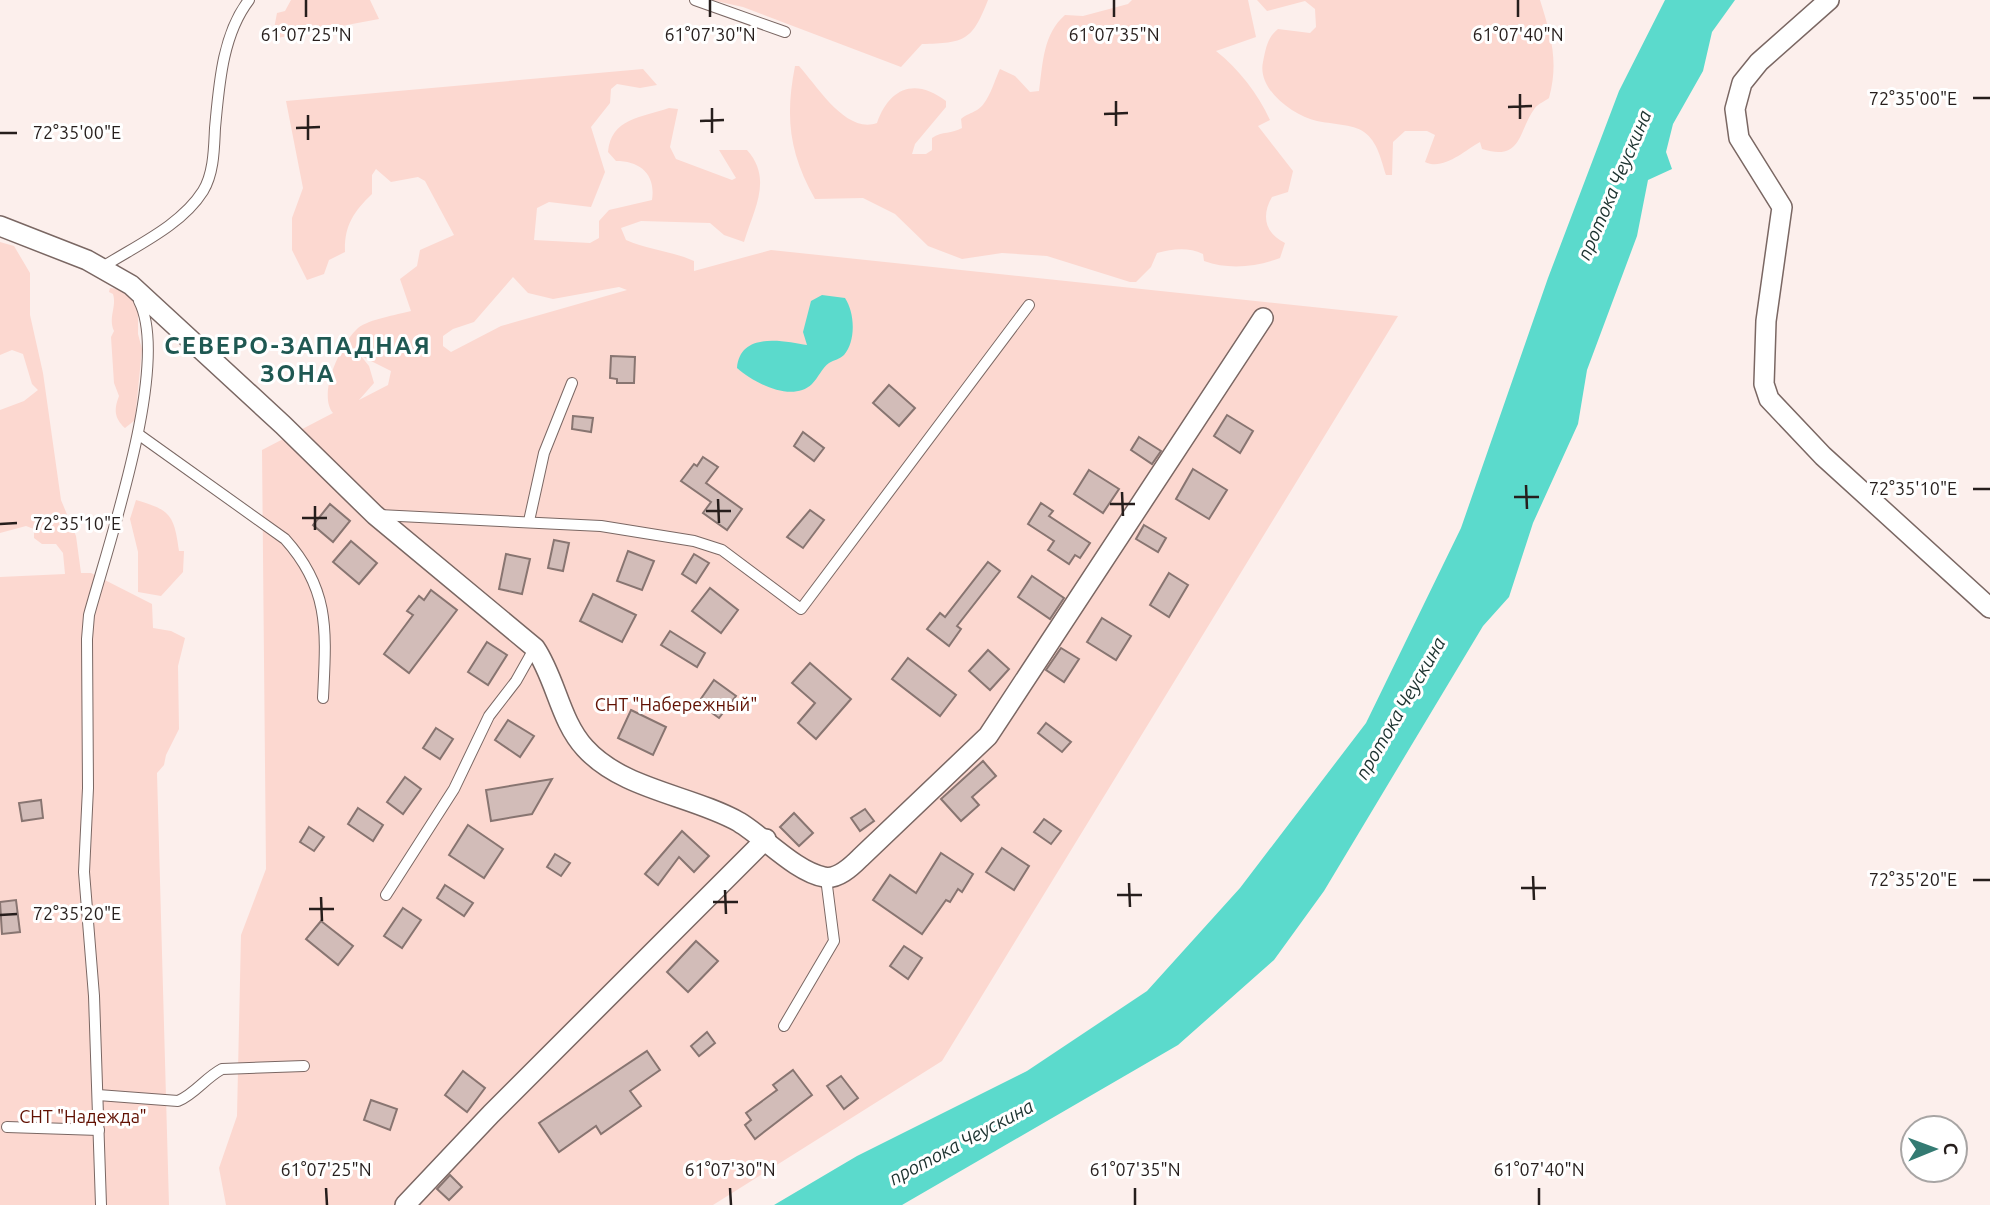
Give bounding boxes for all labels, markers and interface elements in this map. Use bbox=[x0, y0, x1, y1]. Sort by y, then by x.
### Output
text: 61°07'25"N bbox=[260, 24, 352, 44]
text: 61°07'30"N bbox=[664, 24, 756, 44]
text: 61°07'35"N bbox=[1068, 24, 1160, 44]
text: 61°07'40"N bbox=[1472, 24, 1564, 44]
text: 72°35'00"E bbox=[1869, 88, 1957, 108]
water label: протока Чеускина bbox=[1573, 107, 1655, 263]
text: 72°35'00"E bbox=[33, 122, 121, 142]
district label: СЕВЕРО-ЗАПАДНАЯ ЗОНА bbox=[164, 332, 432, 387]
text: 72°35'10"E bbox=[1869, 478, 1957, 498]
text: 72°35'10"E bbox=[33, 513, 121, 533]
water label: протока Чеускина bbox=[1350, 633, 1450, 783]
park label: СНТ "Набережный" bbox=[595, 694, 757, 714]
text: 72°35'20"E bbox=[1869, 869, 1957, 889]
text: 72°35'20"E bbox=[33, 903, 121, 923]
water label: протока Чеускина bbox=[885, 1095, 1037, 1189]
park label: СНТ "Надежда" bbox=[19, 1106, 147, 1126]
north arrow bbox=[1899, 1114, 1969, 1184]
text: С bbox=[1940, 1142, 1962, 1155]
text: 61°07'25"N bbox=[280, 1159, 372, 1179]
text: 61°07'30"N bbox=[684, 1159, 776, 1179]
text: 61°07'35"N bbox=[1089, 1159, 1181, 1179]
text: 61°07'40"N bbox=[1493, 1159, 1585, 1179]

